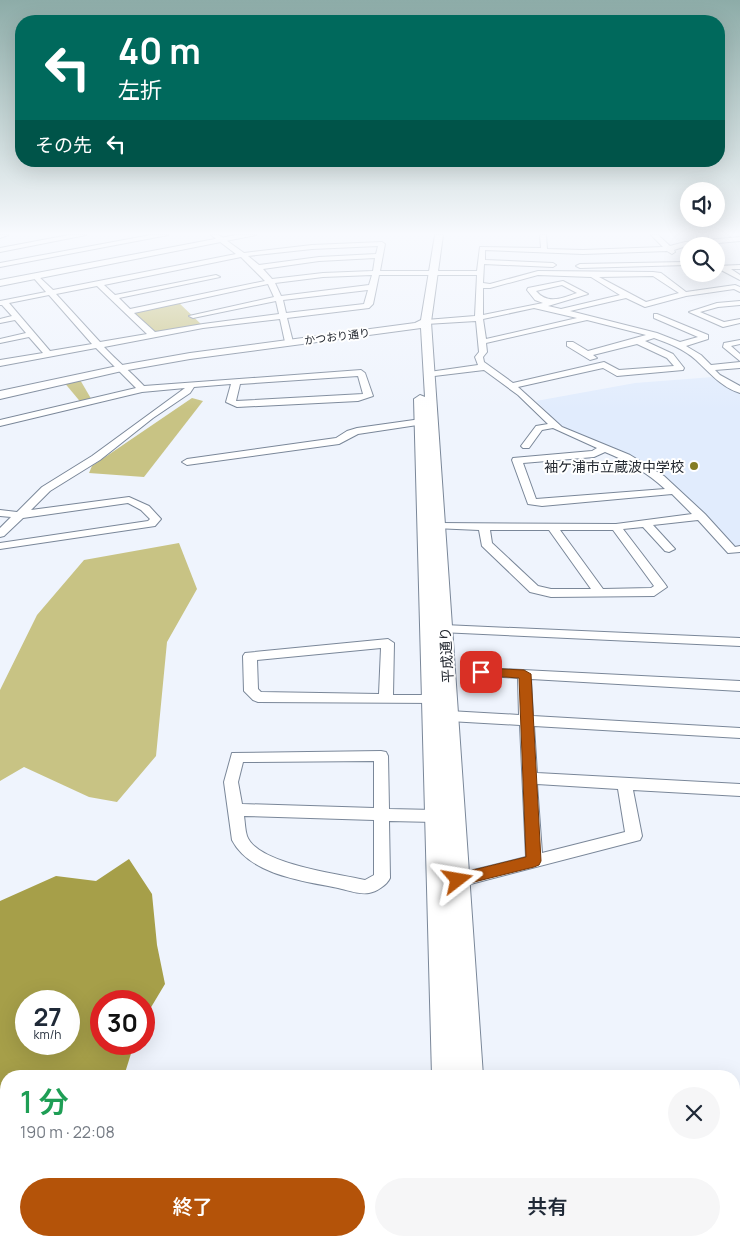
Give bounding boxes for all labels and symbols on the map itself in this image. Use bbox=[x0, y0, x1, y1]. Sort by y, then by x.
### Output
street label: かつおり通り bbox=[303, 325, 371, 347]
place label: 袖ケ浦市立蔵波中学校 bbox=[544, 457, 684, 476]
marker: 袖ケ浦市立蔵波中学校 bbox=[688, 460, 700, 472]
street label: 平成通り bbox=[435, 627, 457, 683]
pin bbox=[460, 651, 502, 693]
position arrow bbox=[431, 853, 483, 905]
speed limit sign: 30 bbox=[90, 990, 155, 1055]

